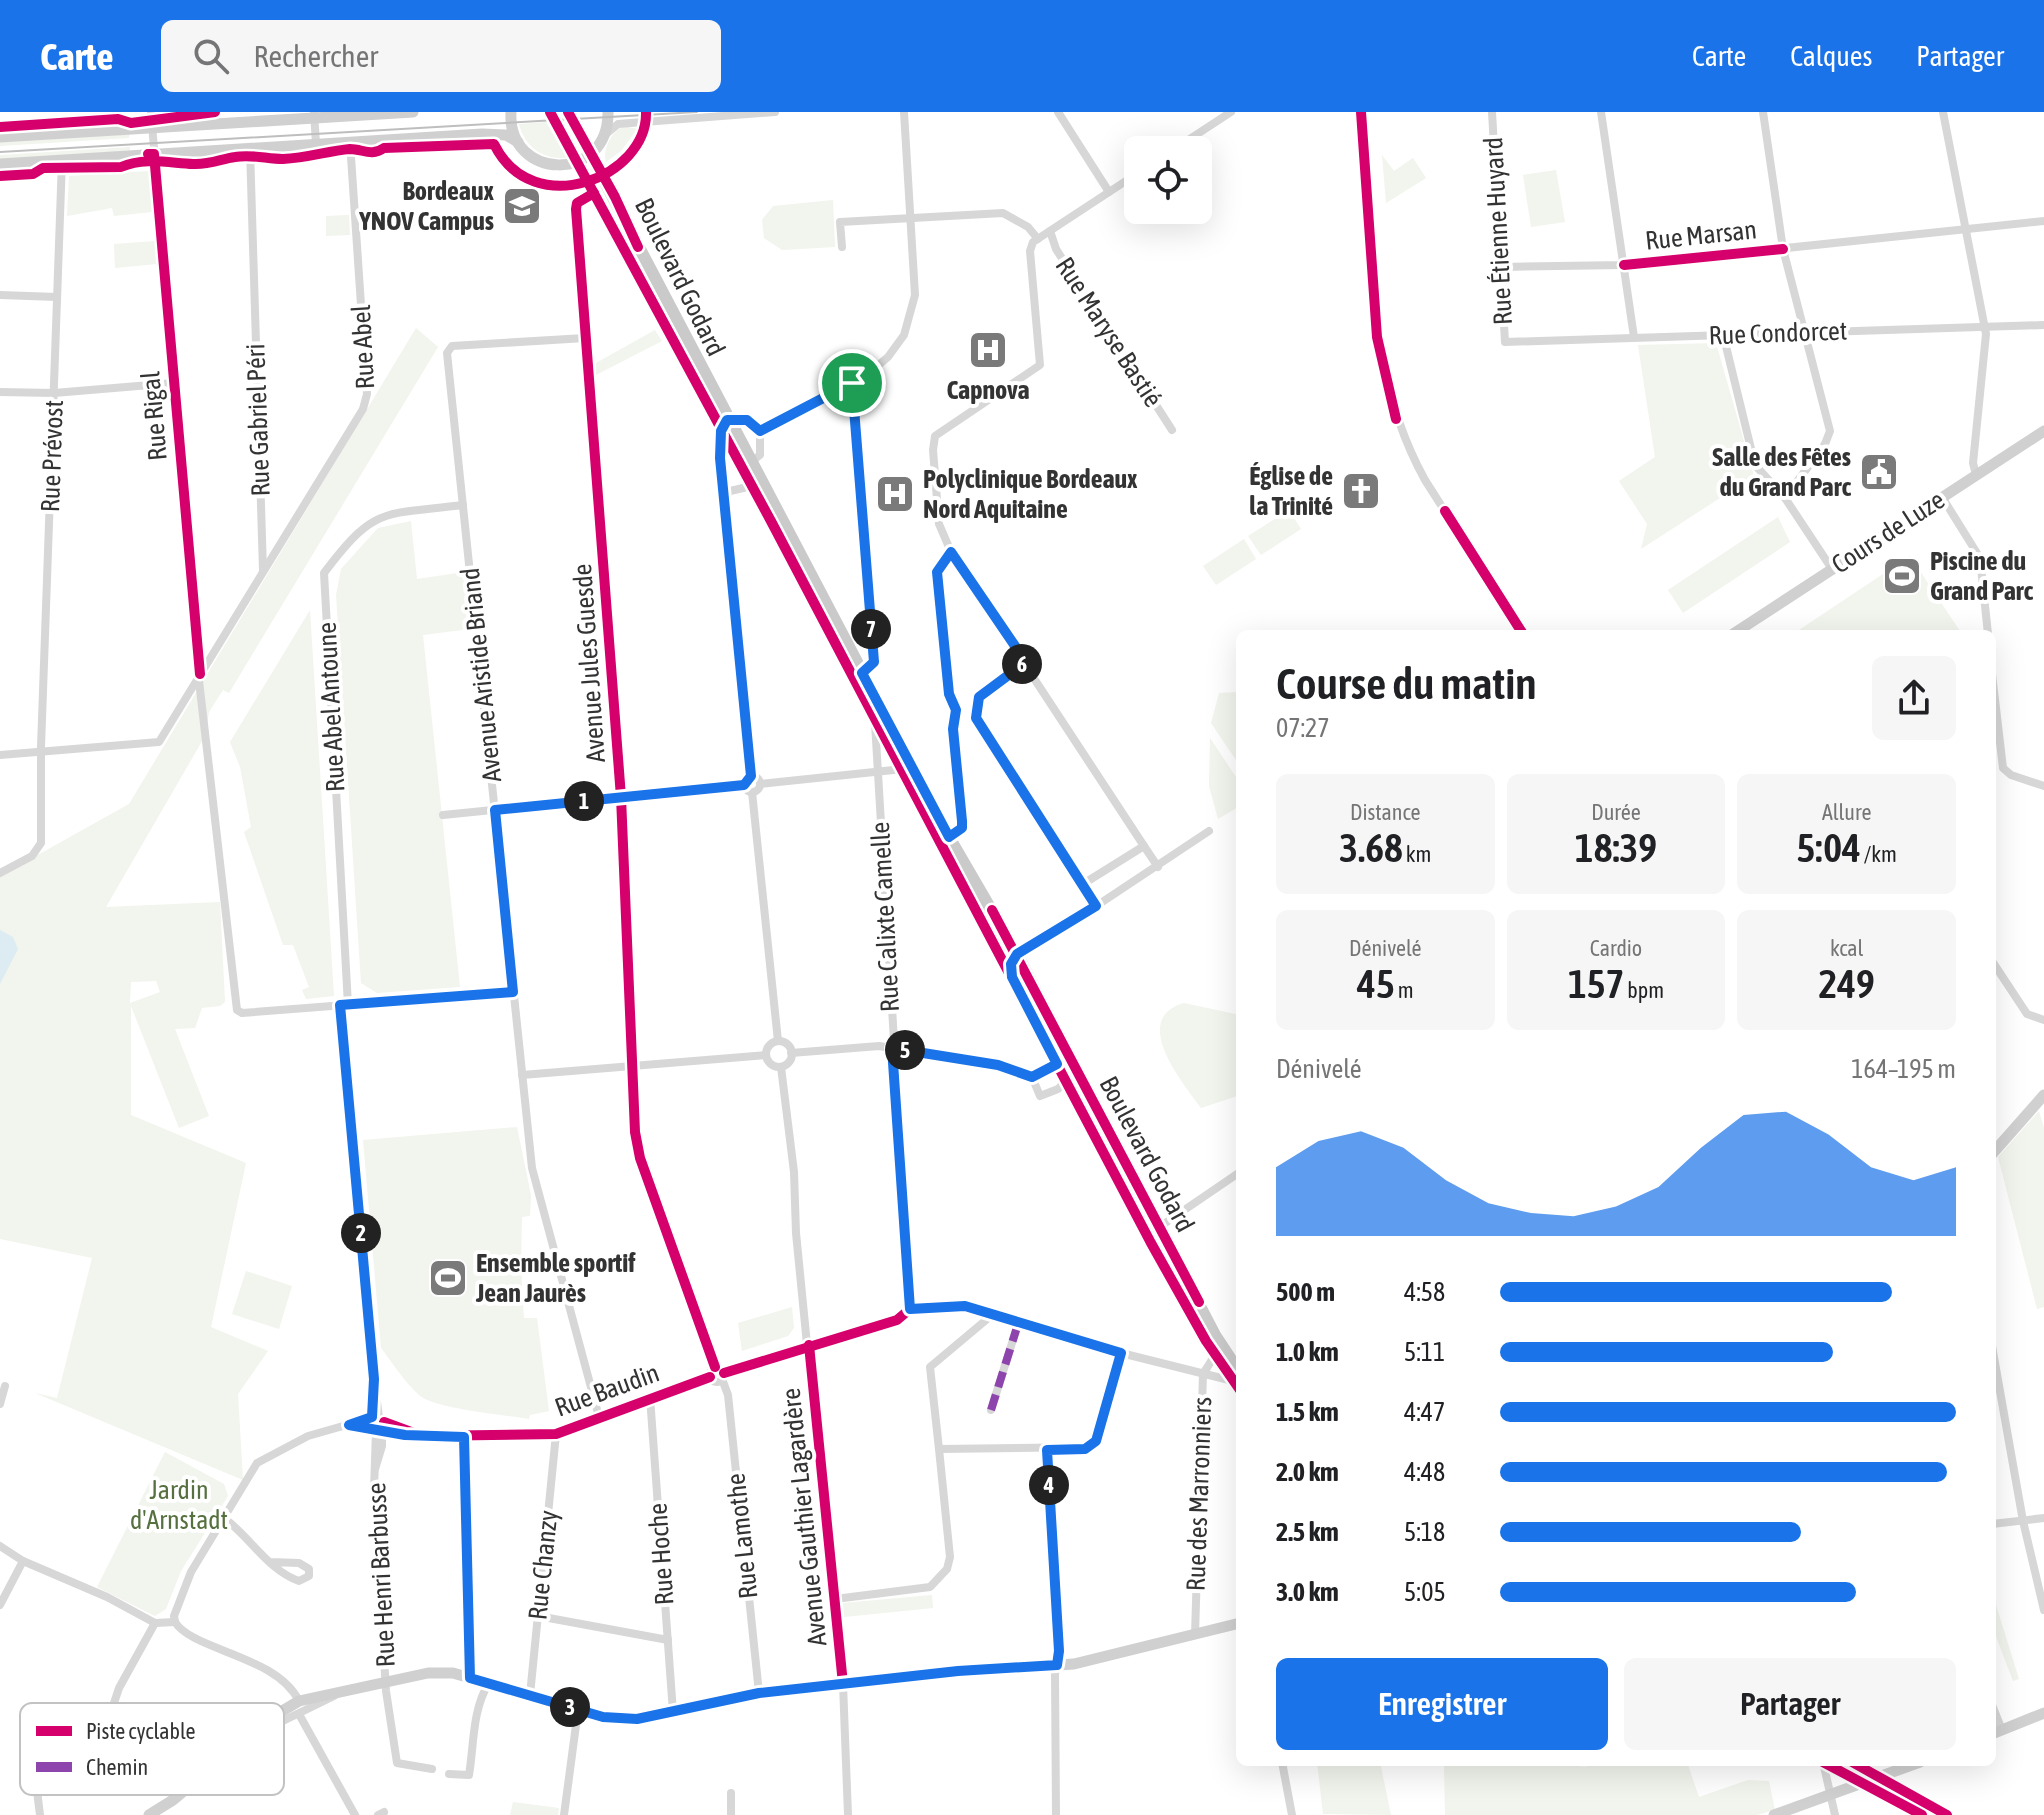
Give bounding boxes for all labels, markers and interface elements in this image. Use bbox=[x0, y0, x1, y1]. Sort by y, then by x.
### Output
search box bbox=[161, 20, 721, 92]
icon: search bbox=[189, 34, 233, 78]
text: Carte bbox=[40, 35, 113, 78]
text: Rechercher bbox=[253, 39, 378, 73]
text: Carte bbox=[1692, 40, 1746, 72]
text: Calques bbox=[1790, 40, 1872, 72]
text: Partager bbox=[1916, 40, 2004, 72]
map controls bbox=[1124, 136, 1212, 224]
button: locate bbox=[1124, 136, 1212, 224]
street label: Rue Étienne Huyard bbox=[1478, 136, 1518, 326]
place label: Bordeaux YNOV Campus bbox=[358, 176, 494, 236]
school or university icon: Bordeaux YNOV Campus bbox=[501, 185, 543, 227]
street label: Boulevard Godard bbox=[629, 193, 731, 361]
street label: Rue Marsan bbox=[1644, 214, 1758, 256]
street label: Rue Maryse Bastié bbox=[1050, 252, 1168, 412]
street label: Rue Abel bbox=[346, 304, 380, 390]
street label: Rue Condorcet bbox=[1708, 316, 1848, 350]
hospital icon: Capnova bbox=[967, 329, 1009, 371]
street label: Rue Gabriel Péri bbox=[240, 343, 276, 497]
pin bbox=[818, 349, 886, 417]
icon: arrive bbox=[830, 361, 874, 405]
street label: Rue Rigal bbox=[135, 370, 173, 462]
place label: Capnova bbox=[946, 375, 1030, 405]
street label: Rue Prévost bbox=[35, 399, 69, 513]
place label: Salle des Fêtes du Grand Parc bbox=[1712, 442, 1851, 502]
public building icon: Salle des Fêtes du Grand Parc bbox=[1858, 451, 1900, 493]
place label: Église de la Trinité bbox=[1249, 461, 1333, 521]
place label: Polyclinique Bordeaux Nord Aquitaine bbox=[923, 464, 1138, 524]
church icon: Église de la Trinité bbox=[1340, 470, 1382, 512]
hospital icon: Polyclinique Bordeaux Nord Aquitaine bbox=[874, 473, 916, 515]
street label: Cours de Luze bbox=[1826, 485, 1950, 579]
place label: Piscine du Grand Parc bbox=[1930, 546, 2033, 606]
sports icon: Piscine du Grand Parc bbox=[1881, 555, 1923, 597]
street label: Avenue Jules Guesde bbox=[567, 563, 611, 763]
street label: Avenue Aristide Briand bbox=[455, 566, 507, 784]
pin: 7 bbox=[851, 609, 891, 649]
text: 7 bbox=[866, 616, 876, 642]
street label: Rue Abel Antoune bbox=[312, 621, 350, 793]
pin: 6 bbox=[1002, 644, 1042, 684]
text: 6 bbox=[1017, 651, 1027, 677]
button: share bbox=[1872, 656, 1956, 740]
text: Course du matin bbox=[1276, 658, 1537, 708]
text: 07:27 bbox=[1276, 713, 1330, 743]
pin: 1 bbox=[564, 781, 604, 821]
text: 1 bbox=[579, 788, 589, 814]
text: Distance bbox=[1350, 799, 1421, 825]
text: Durée bbox=[1591, 799, 1641, 825]
text: Allure bbox=[1822, 799, 1871, 825]
street label: Rue Calixte Camelle bbox=[865, 821, 905, 1013]
text: 3.68 bbox=[1339, 825, 1403, 870]
text: 18:39 bbox=[1575, 825, 1657, 870]
text: 5:04 bbox=[1797, 825, 1861, 870]
text: km bbox=[1403, 841, 1431, 867]
text: /km bbox=[1861, 841, 1897, 867]
text: Dénivelé bbox=[1349, 935, 1422, 961]
text: Cardio bbox=[1590, 935, 1642, 961]
text: kcal bbox=[1830, 935, 1863, 961]
text: 45 bbox=[1357, 961, 1395, 1006]
text: 157 bbox=[1568, 961, 1624, 1006]
text: 249 bbox=[1818, 961, 1875, 1006]
text: m bbox=[1395, 977, 1414, 1003]
text: bpm bbox=[1624, 977, 1664, 1003]
pin: 5 bbox=[885, 1030, 925, 1070]
text: 5 bbox=[900, 1037, 910, 1063]
text: Dénivelé bbox=[1276, 1054, 1362, 1084]
text: 164–195 m bbox=[1851, 1054, 1956, 1084]
street label: Boulevard Godard bbox=[1093, 1071, 1201, 1237]
pin: 2 bbox=[341, 1213, 381, 1253]
text: 2 bbox=[356, 1220, 366, 1246]
place label: Ensemble sportif Jean Jaurès bbox=[475, 1248, 636, 1308]
sports icon: Ensemble sportif Jean Jaurès bbox=[427, 1257, 469, 1299]
text: 500 m bbox=[1276, 1277, 1335, 1307]
text: 4:58 bbox=[1404, 1277, 1445, 1307]
text: 1.0 km bbox=[1276, 1337, 1339, 1367]
text: 5:11 bbox=[1404, 1337, 1445, 1367]
street label: Rue Baudin bbox=[551, 1357, 663, 1423]
street label: Avenue Gauthier Lagardère bbox=[776, 1387, 832, 1647]
street label: Rue des Marronniers bbox=[1181, 1396, 1217, 1592]
text: 1.5 km bbox=[1276, 1397, 1339, 1427]
text: 4:47 bbox=[1404, 1397, 1445, 1427]
text: 2.0 km bbox=[1276, 1457, 1339, 1487]
text: 4:48 bbox=[1404, 1457, 1445, 1487]
pin: 4 bbox=[1029, 1465, 1069, 1505]
street label: Rue Lamothe bbox=[721, 1472, 763, 1600]
text: 4 bbox=[1044, 1472, 1054, 1498]
park label: Jardin d'Arnstadt bbox=[130, 1475, 228, 1535]
street label: Rue Henri Barbusse bbox=[361, 1482, 401, 1668]
street label: Rue Hoche bbox=[642, 1502, 680, 1606]
street label: Rue Chanzy bbox=[522, 1508, 564, 1621]
text: 2.5 km bbox=[1276, 1517, 1339, 1547]
text: 5:18 bbox=[1404, 1517, 1445, 1547]
text: 3.0 km bbox=[1276, 1577, 1339, 1607]
text: 5:05 bbox=[1404, 1577, 1446, 1607]
button: Enregistrer bbox=[1276, 1658, 1608, 1750]
button: Partager bbox=[1624, 1658, 1956, 1750]
pin: 3 bbox=[550, 1687, 590, 1727]
text: 3 bbox=[565, 1694, 575, 1720]
legend bbox=[20, 1703, 284, 1795]
text: Piste cyclable bbox=[86, 1718, 196, 1744]
text: Chemin bbox=[86, 1754, 148, 1780]

